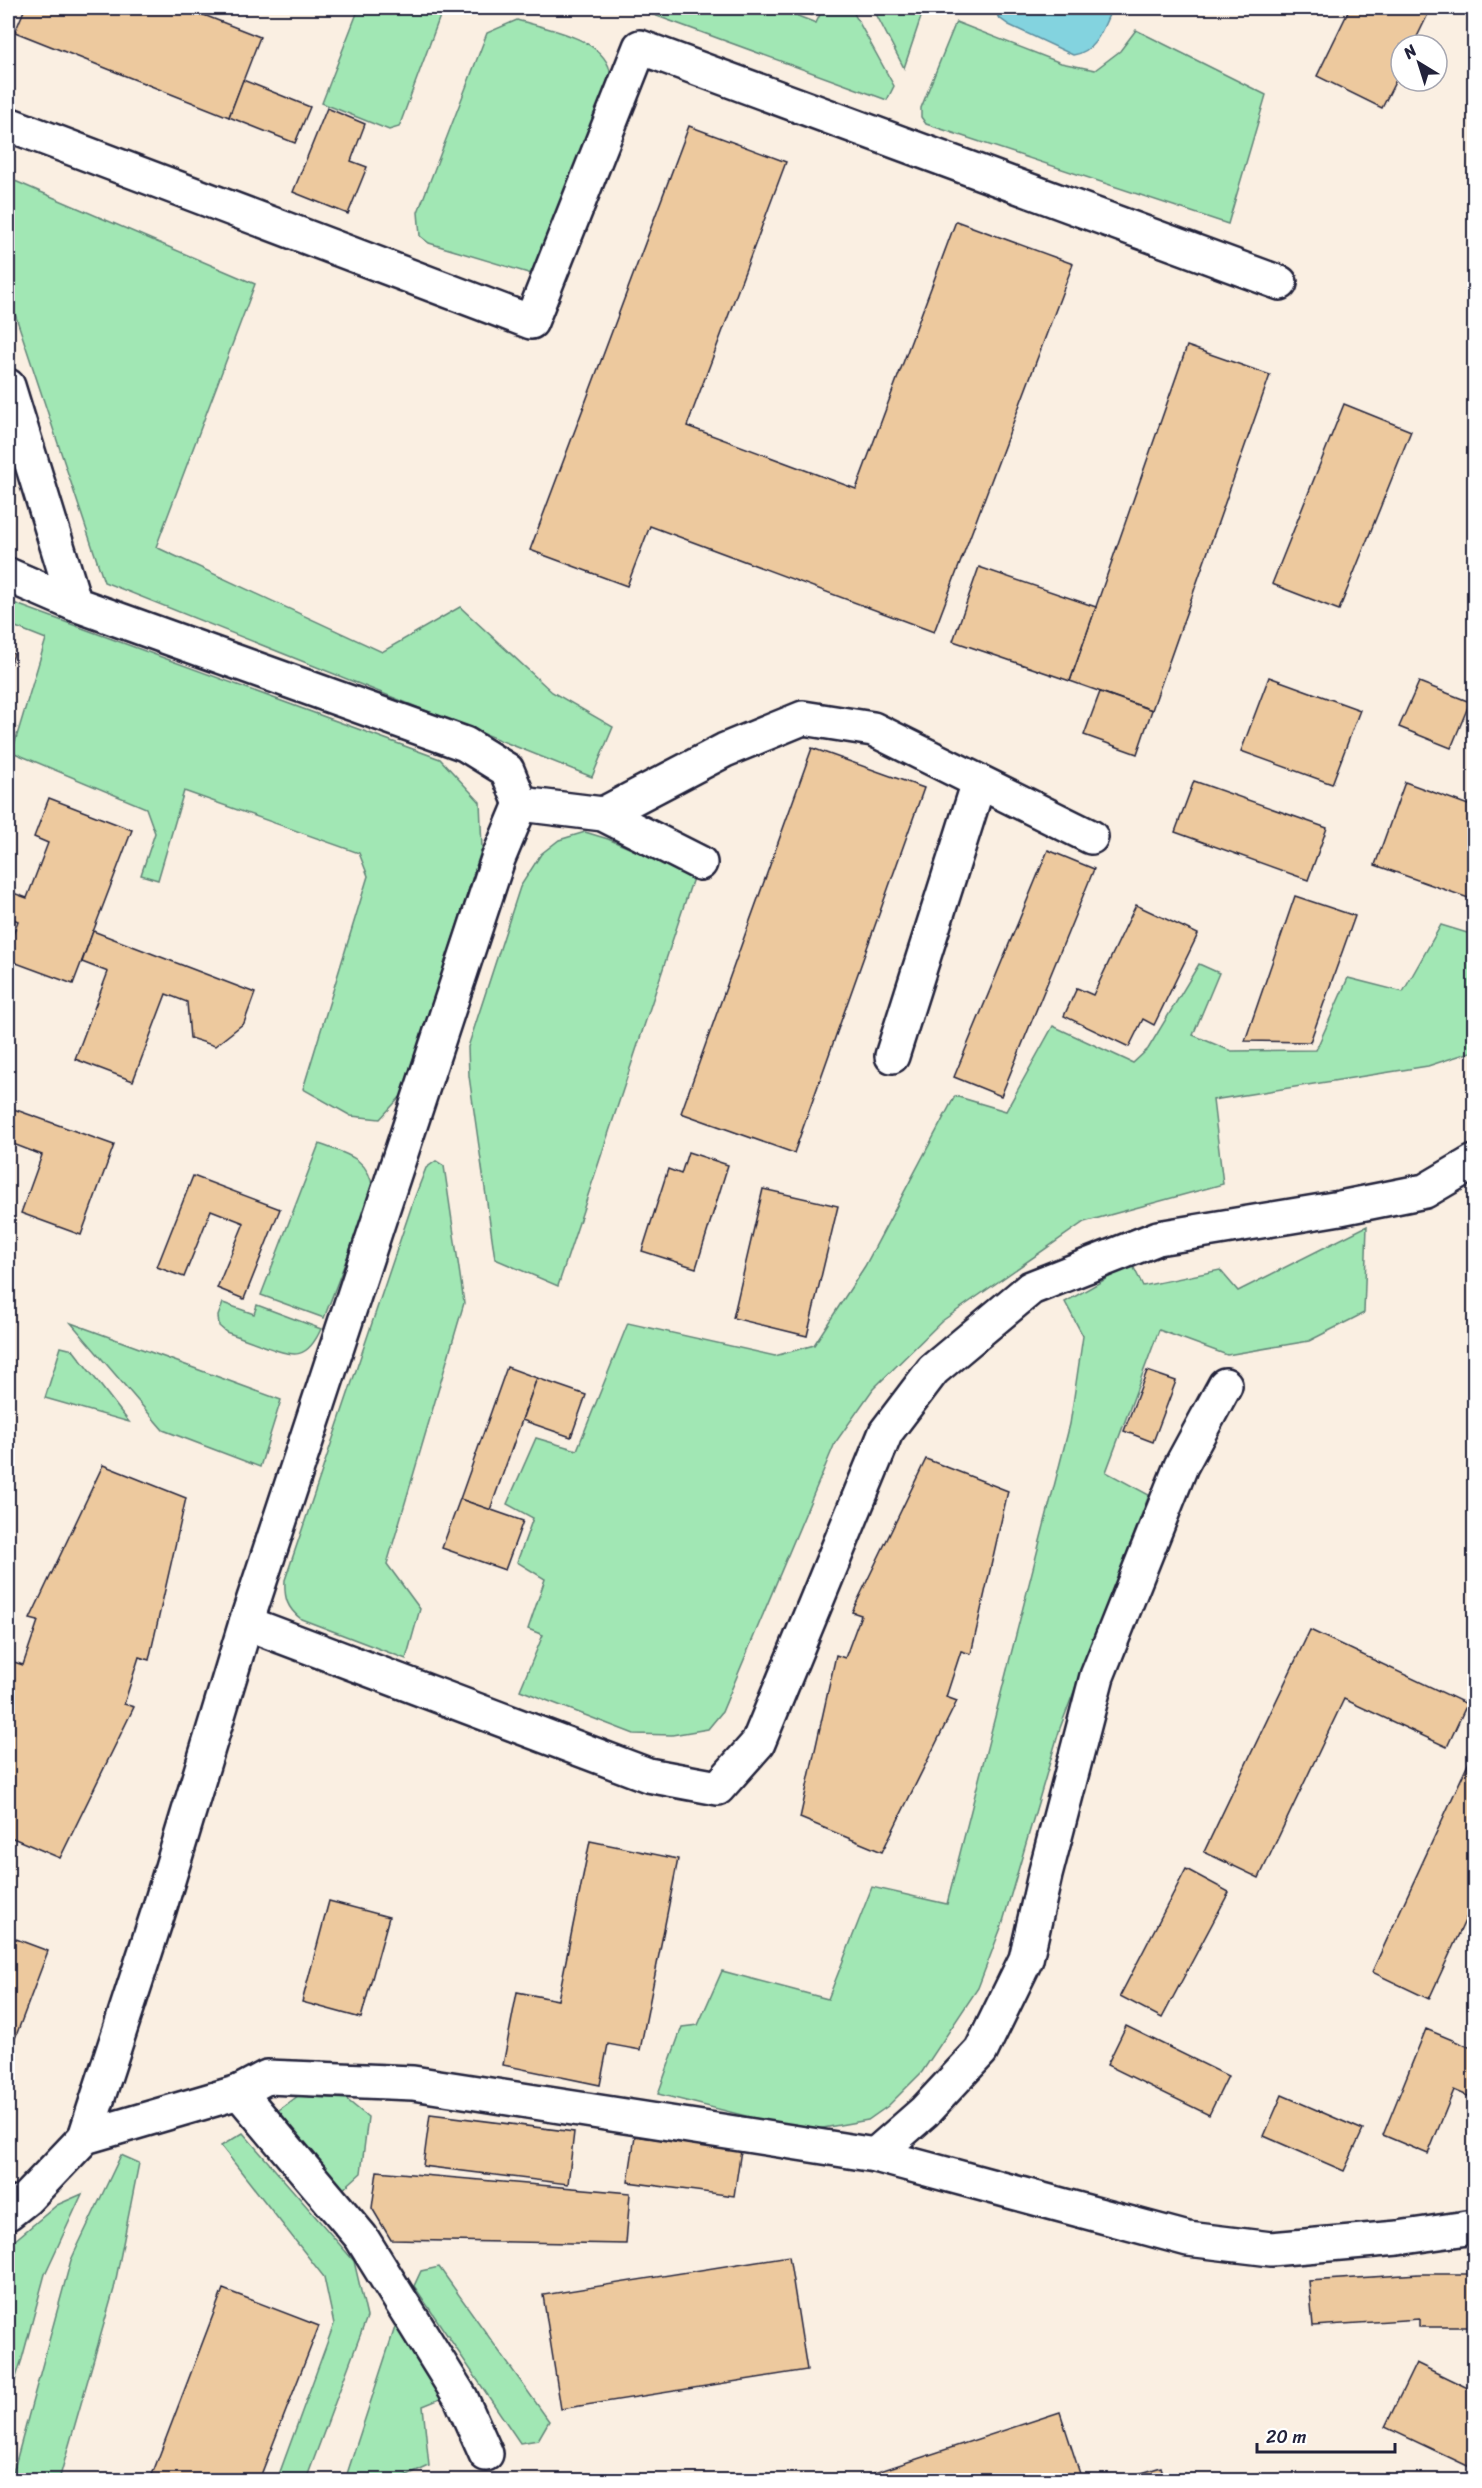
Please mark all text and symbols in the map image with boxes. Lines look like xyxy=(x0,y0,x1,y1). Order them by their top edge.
north arrow xyxy=(1389,33,1449,93)
text: N xyxy=(1396,36,1424,67)
scale bar xyxy=(1257,2416,1395,2454)
text: 20 m xyxy=(1266,2421,1306,2453)

